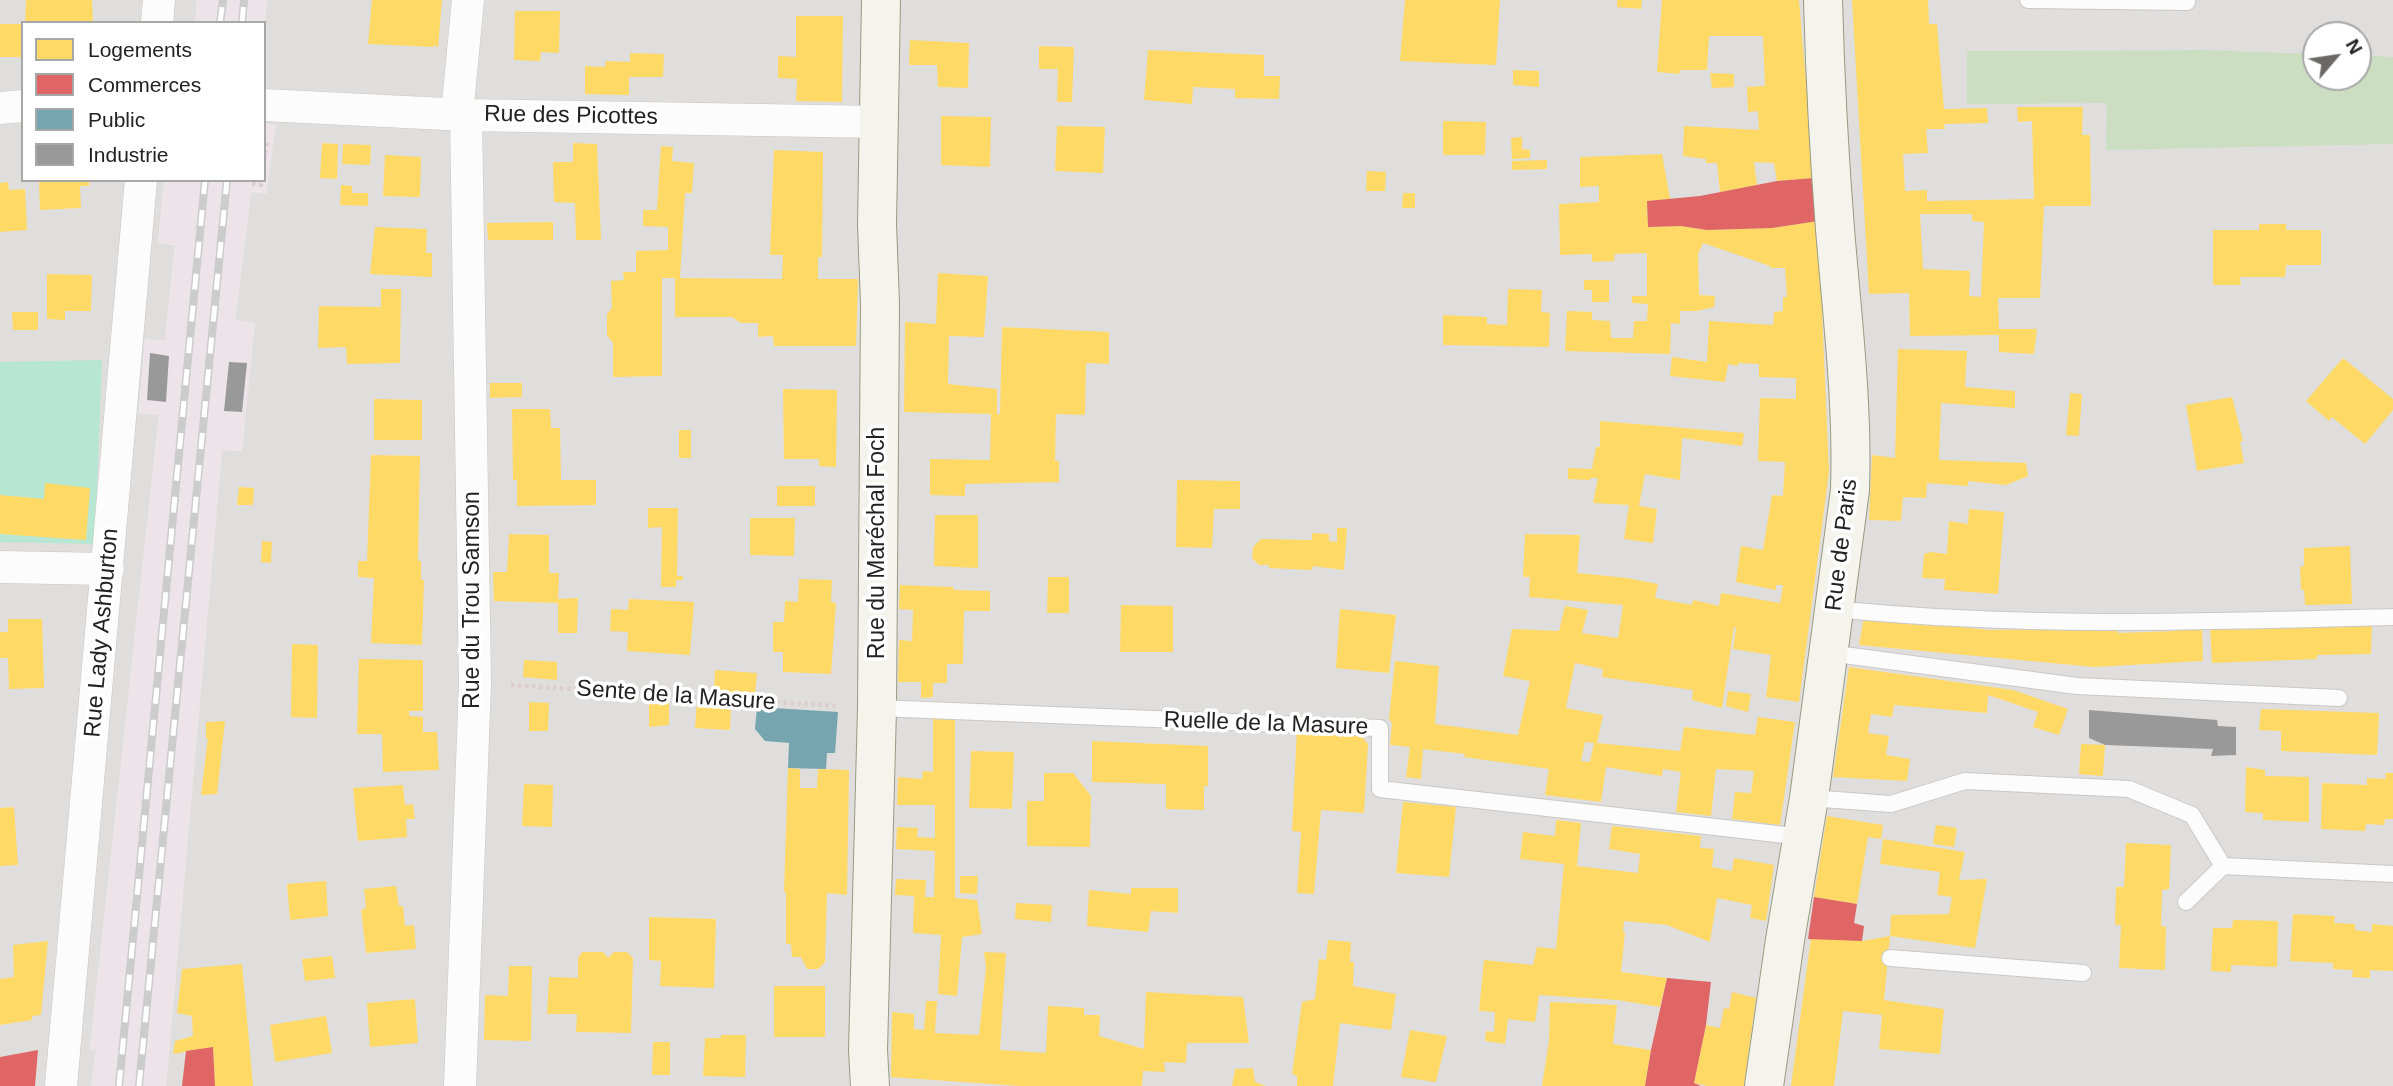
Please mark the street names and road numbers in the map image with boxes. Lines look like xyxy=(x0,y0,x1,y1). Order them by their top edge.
street label: Rue des Picottes xyxy=(484,101,658,131)
street label: Rue du Maréchal Foch xyxy=(864,427,892,659)
street label: Rue de Paris xyxy=(1820,477,1864,613)
street label: Rue du Trou Samson xyxy=(459,491,487,709)
street label: Rue Lady Ashburton xyxy=(79,527,125,739)
street label: Sente de la Masure xyxy=(576,675,776,717)
street label: Ruelle de la Masure xyxy=(1163,707,1369,741)

